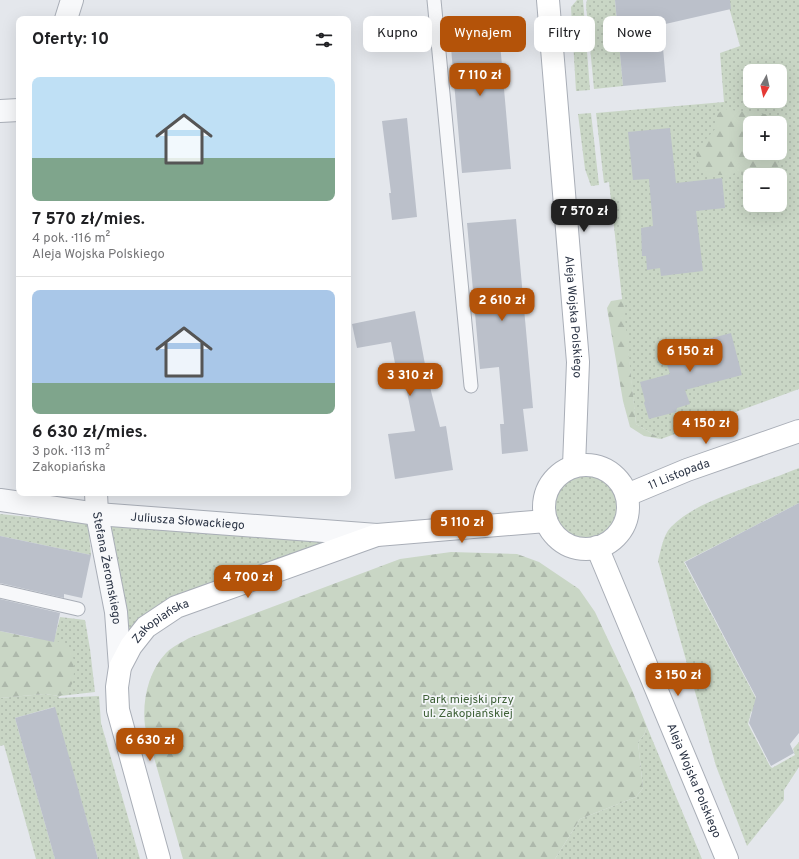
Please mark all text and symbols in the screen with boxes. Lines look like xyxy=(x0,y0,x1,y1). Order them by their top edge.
chip: Kupno xyxy=(363,16,432,52)
chip: Wynajem xyxy=(440,16,526,52)
chip: Filtry xyxy=(534,16,595,52)
chip: Nowe xyxy=(603,16,666,52)
text: Oferty: 10 xyxy=(32,29,109,51)
icon: filters xyxy=(313,29,335,51)
pin: 7 110 zł xyxy=(439,63,521,97)
north arrow xyxy=(743,64,787,108)
map controls xyxy=(743,64,787,212)
text: 7 110 zł xyxy=(458,68,502,84)
icon: home xyxy=(148,103,220,175)
button: + xyxy=(743,116,787,160)
button: − xyxy=(743,168,787,212)
pin: 7 570 zł xyxy=(543,199,625,233)
text: 7 570 zł xyxy=(560,204,608,220)
text: 7 570 zł/mies. xyxy=(32,209,145,231)
text: 4 pok. · 116 m² xyxy=(32,231,110,247)
text: Aleja Wojska Polskiego xyxy=(32,247,165,263)
street label: Aleja Wojska Polskiego xyxy=(560,255,585,379)
pin: 2 610 zł xyxy=(461,288,543,322)
text: 2 610 zł xyxy=(478,293,526,309)
icon: home xyxy=(148,316,220,388)
pin: 6 150 zł xyxy=(649,339,731,373)
text: 6 150 zł xyxy=(666,344,714,360)
pin: 3 310 zł xyxy=(369,363,451,397)
text: 3 310 zł xyxy=(387,368,433,384)
pin: 4 150 zł xyxy=(665,411,747,445)
text: 4 150 zł xyxy=(682,416,730,432)
text: 6 630 zł/mies. xyxy=(32,422,147,444)
text: 3 pok. · 113 m² xyxy=(32,444,110,460)
street label: 11 Listopada xyxy=(646,456,712,494)
text: Zakopiańska xyxy=(32,460,105,476)
street label: Stefana Żeromskiego xyxy=(88,510,124,625)
street label: Juliusza Słowackiego xyxy=(130,510,246,534)
pin: 5 110 zł xyxy=(421,510,503,544)
text: 5 110 zł xyxy=(440,515,484,531)
pin: 4 700 zł xyxy=(207,565,289,599)
text: 4 700 zł xyxy=(223,570,273,586)
street label: Zakopiańska xyxy=(129,596,191,647)
pin: 3 150 zł xyxy=(637,663,719,697)
text: 3 150 zł xyxy=(655,668,701,684)
park label: Park miejski przy ul. Zakopiańskiej xyxy=(422,692,514,722)
street label: Aleja Wojska Polskiego xyxy=(662,721,725,841)
pin: 6 630 zł xyxy=(109,728,191,762)
text: 6 630 zł xyxy=(125,733,175,749)

